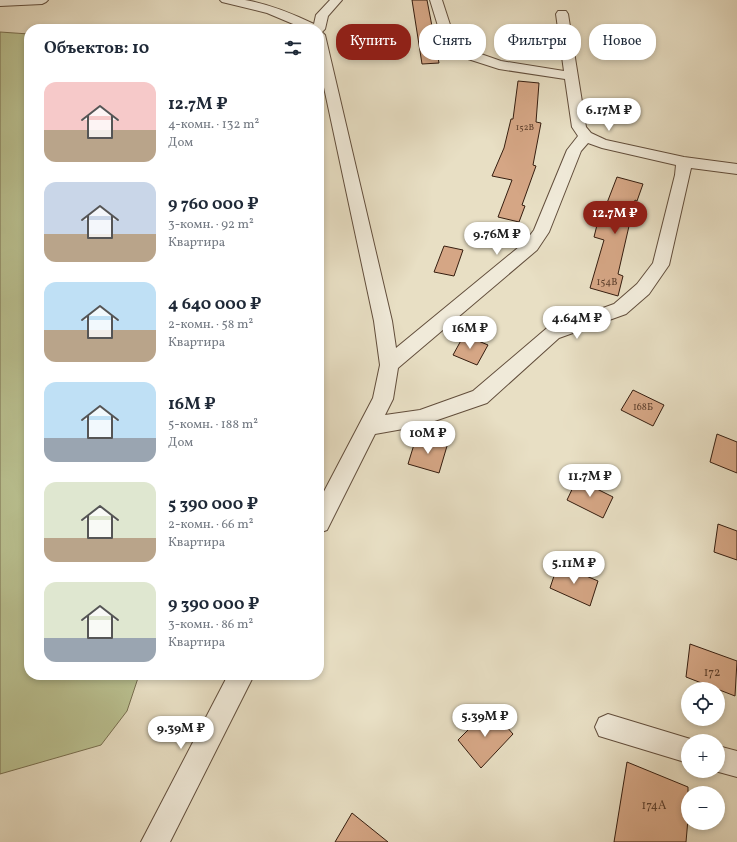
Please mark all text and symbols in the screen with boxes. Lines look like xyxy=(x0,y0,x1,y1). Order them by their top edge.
chip: Купить xyxy=(336,24,411,60)
chip: Снять xyxy=(419,24,486,60)
chip: Фильтры xyxy=(494,24,581,60)
chip: Новое xyxy=(589,24,656,60)
text: Объектов: 10 xyxy=(44,37,149,60)
icon: filters xyxy=(282,37,304,59)
text: 12.7M ₽ xyxy=(168,93,228,116)
icon: home xyxy=(76,98,124,146)
pin: 6.17M ₽ xyxy=(572,98,646,132)
text: 6.17M ₽ xyxy=(586,102,632,120)
text: 4-комн. · 132 m² xyxy=(168,116,259,134)
house number: 152В xyxy=(516,121,535,134)
text: Дом xyxy=(168,134,193,152)
text: 9 760 000 ₽ xyxy=(168,193,259,216)
icon: home xyxy=(76,198,124,246)
pin: 12.7M ₽ xyxy=(578,201,652,235)
text: 12.7M ₽ xyxy=(592,205,638,223)
text: 3-комн. · 92 m² xyxy=(168,216,254,234)
pin: 9.76M ₽ xyxy=(460,222,534,256)
text: 9.76M ₽ xyxy=(473,226,521,244)
text: Квартира xyxy=(168,234,225,252)
house number: 154В xyxy=(597,275,617,289)
text: 4 640 000 ₽ xyxy=(168,293,261,316)
icon: home xyxy=(76,298,124,346)
pin: 4.64M ₽ xyxy=(540,306,614,340)
text: 4.64M ₽ xyxy=(552,310,602,328)
text: 2-комн. · 58 m² xyxy=(168,316,253,334)
pin: 16M ₽ xyxy=(442,316,498,350)
text: 16M ₽ xyxy=(452,320,488,338)
text: Квартира xyxy=(168,334,225,352)
text: 16M ₽ xyxy=(168,393,216,416)
icon: home xyxy=(76,398,124,446)
house number: 168Б xyxy=(633,400,653,414)
text: 5-комн. · 188 m² xyxy=(168,416,258,434)
pin: 10M ₽ xyxy=(400,421,456,455)
text: 10M ₽ xyxy=(409,425,447,443)
text: Дом xyxy=(168,434,193,452)
pin: 11.7M ₽ xyxy=(553,464,627,498)
text: 11.7M ₽ xyxy=(568,468,612,486)
text: 5 390 000 ₽ xyxy=(168,493,258,516)
icon: home xyxy=(76,498,124,546)
text: 2-комн. · 66 m² xyxy=(168,516,254,534)
text: Квартира xyxy=(168,534,225,552)
pin: 5.11M ₽ xyxy=(537,551,611,585)
text: 5.11M ₽ xyxy=(552,555,596,573)
text: 9 390 000 ₽ xyxy=(168,593,259,616)
icon: home xyxy=(76,598,124,646)
text: 3-комн. · 86 m² xyxy=(168,616,253,634)
text: Квартира xyxy=(168,634,225,652)
house number: 172 xyxy=(704,665,720,681)
map controls xyxy=(681,682,725,830)
button: locate xyxy=(681,682,725,726)
pin: 5.39M ₽ xyxy=(448,704,522,738)
text: 5.39M ₽ xyxy=(461,708,509,726)
pin: 9.39M ₽ xyxy=(144,716,218,750)
text: 9.39M ₽ xyxy=(157,720,205,738)
button: + xyxy=(681,734,725,778)
button: − xyxy=(681,786,725,830)
house number: 174А xyxy=(642,798,667,814)

